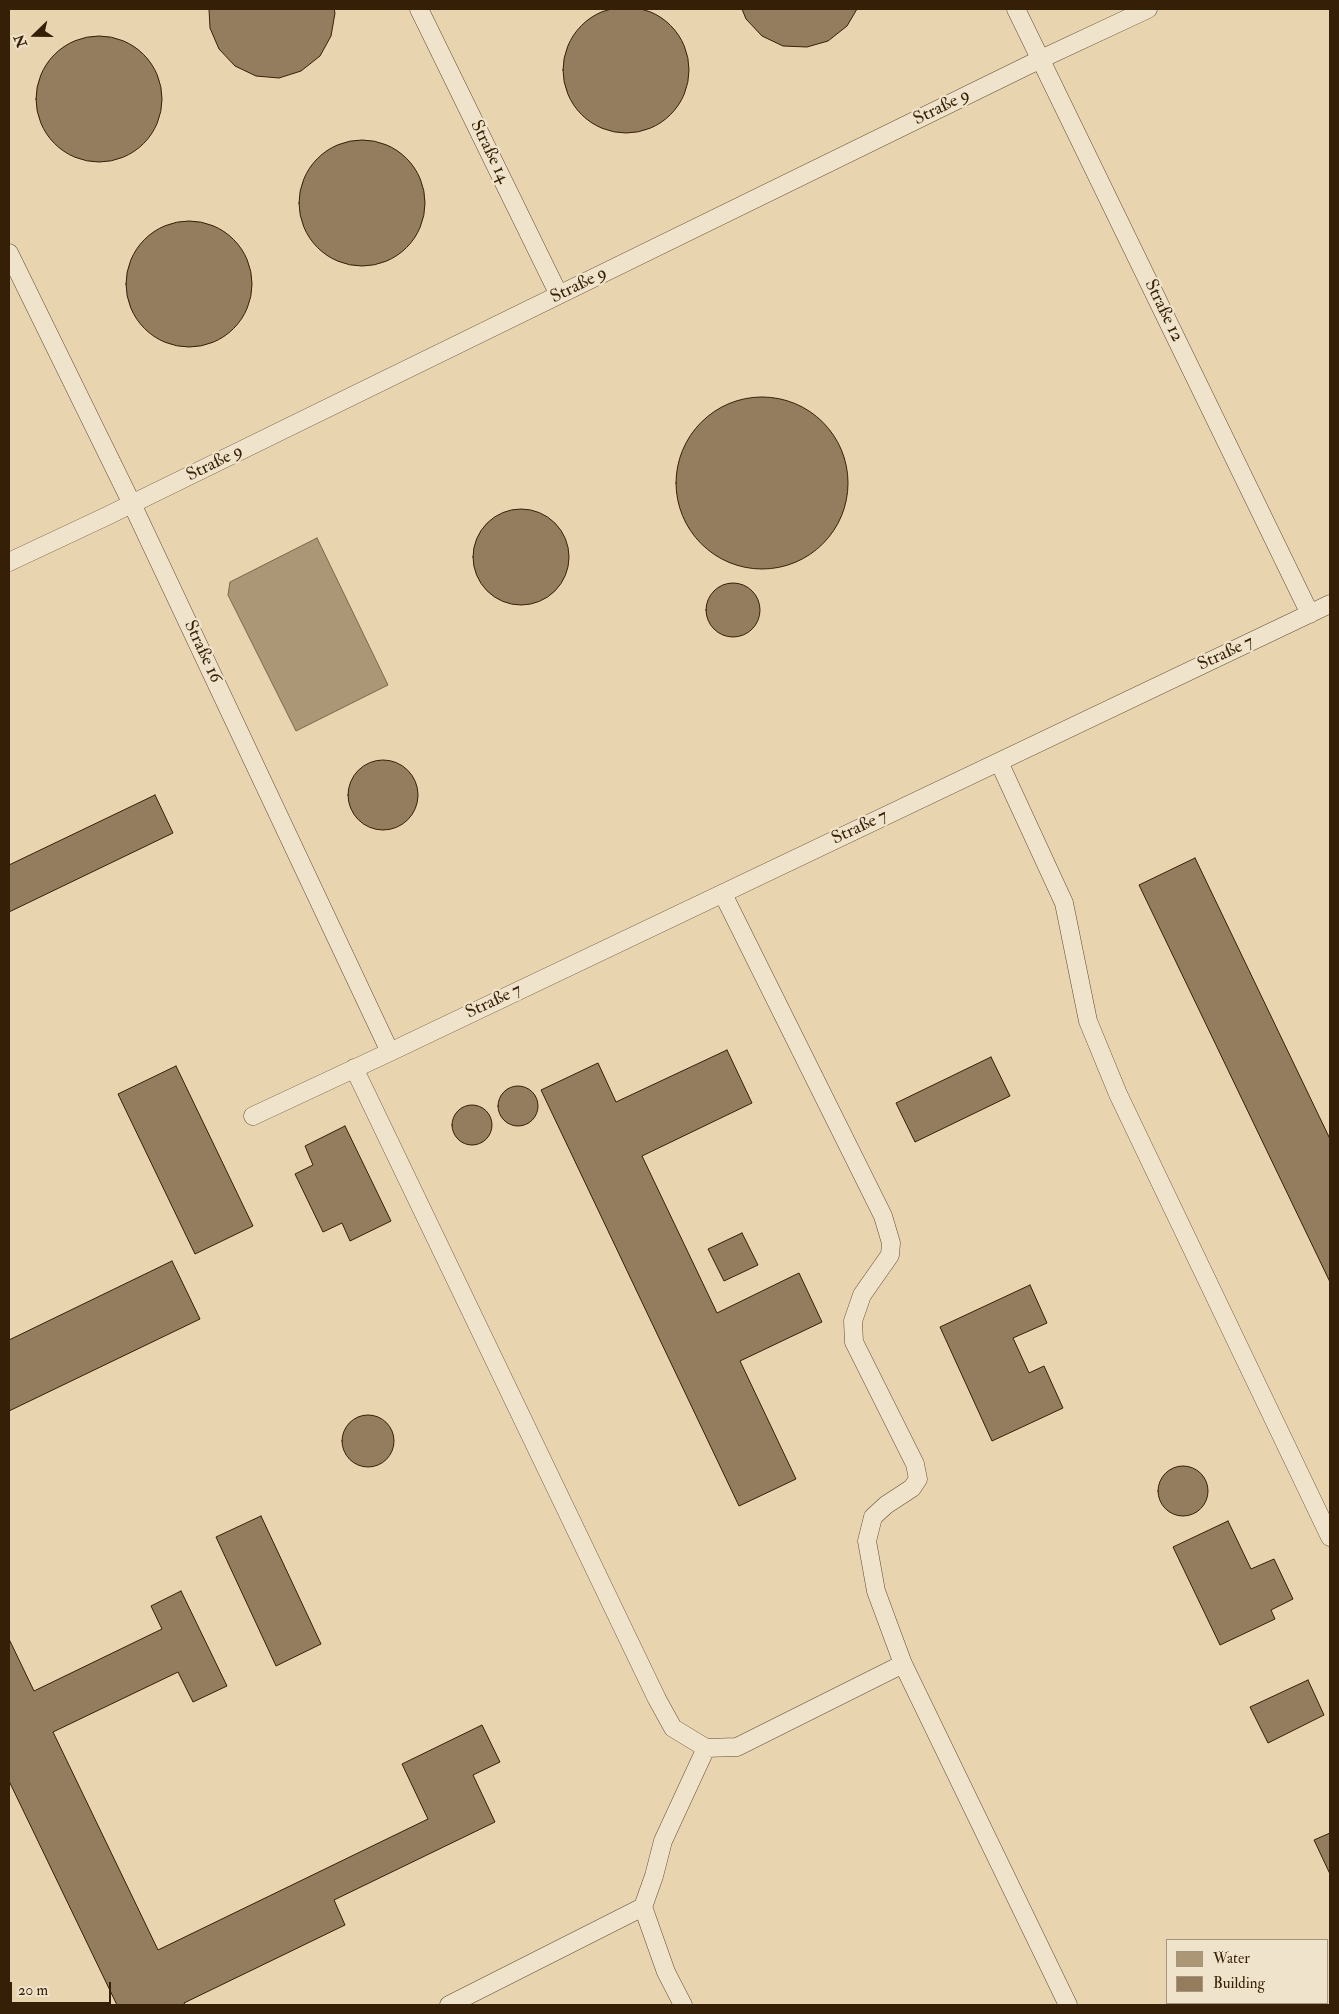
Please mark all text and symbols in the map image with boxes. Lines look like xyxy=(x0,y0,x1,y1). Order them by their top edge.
north arrow xyxy=(10,10,60,60)
text: N xyxy=(10,32,31,50)
street label: Straße 9 xyxy=(910,85,974,131)
street label: Straße 14 xyxy=(465,117,513,187)
street label: Straße 9 xyxy=(547,263,611,309)
street label: Straße 12 xyxy=(1139,276,1187,346)
street label: Straße 9 xyxy=(183,441,247,487)
street label: Straße 16 xyxy=(178,617,226,687)
street label: Straße 7 xyxy=(1195,632,1257,676)
street label: Straße 7 xyxy=(829,806,891,850)
street label: Straße 7 xyxy=(463,980,525,1024)
legend xyxy=(1166,1939,1329,2004)
text: Water xyxy=(1213,1949,1250,1968)
scale bar xyxy=(12,1972,114,2004)
text: Building xyxy=(1213,1974,1265,1993)
text: 20 m xyxy=(18,1981,48,2000)

